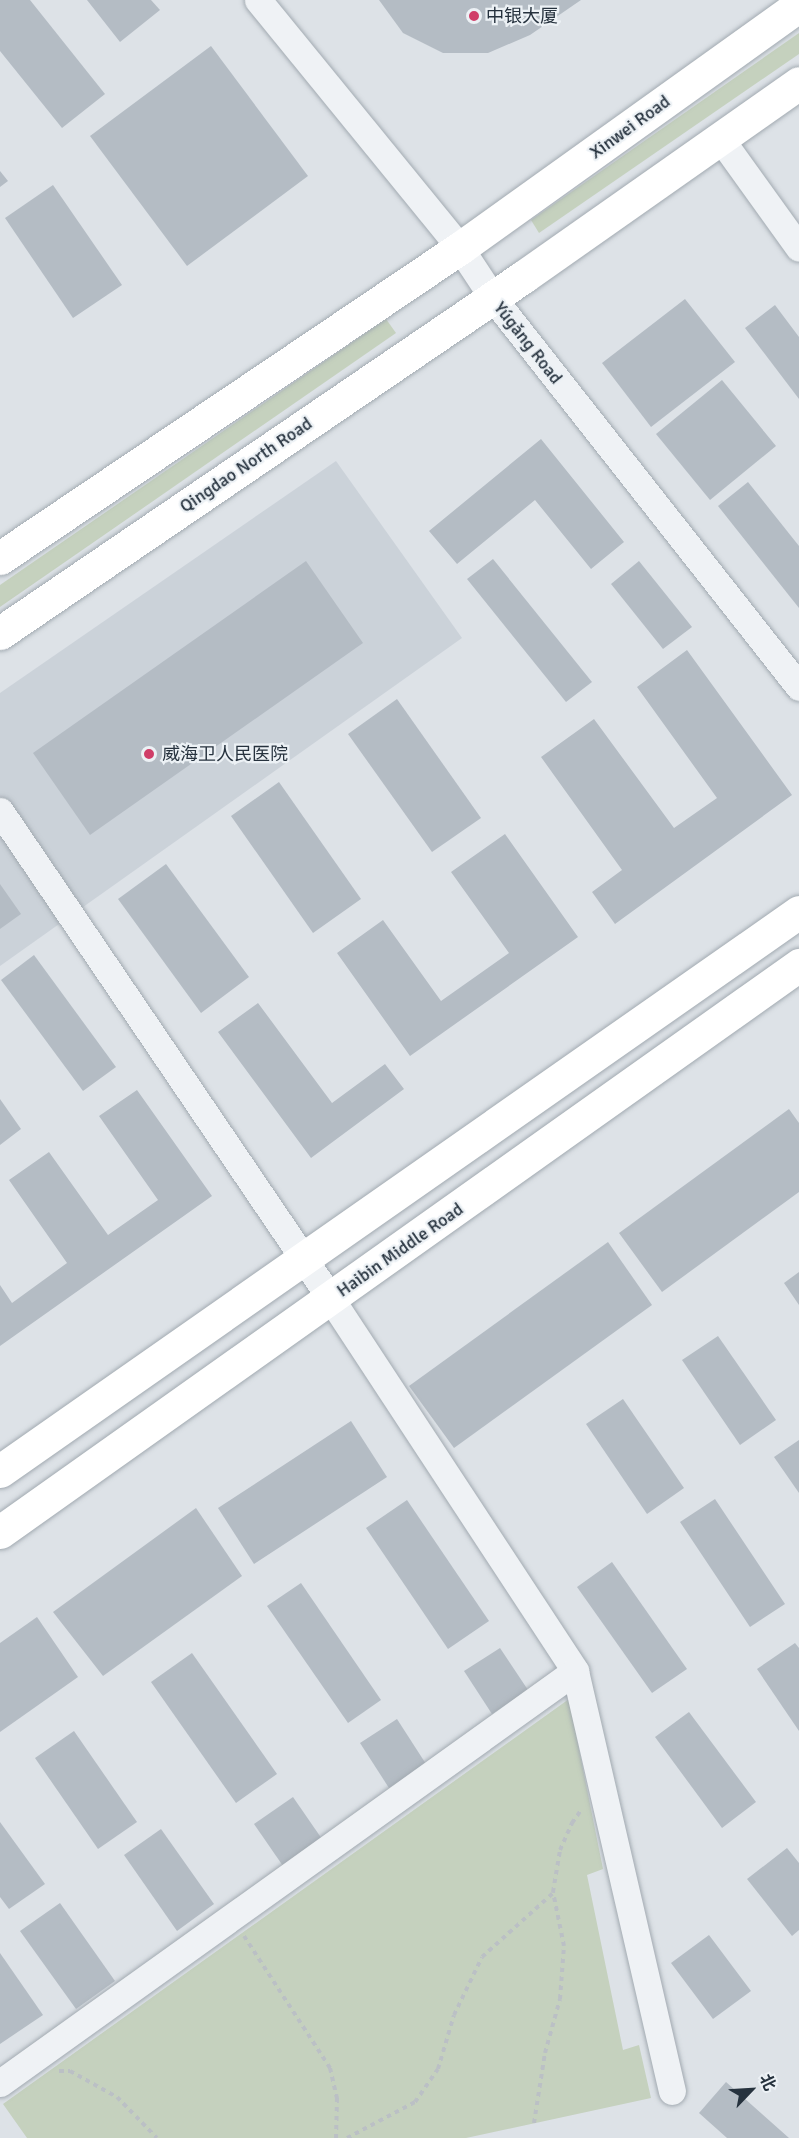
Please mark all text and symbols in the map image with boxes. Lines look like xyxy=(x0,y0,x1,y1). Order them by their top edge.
place label: 中银大厦 xyxy=(486,5,558,27)
marker: 中银大厦 xyxy=(467,9,481,23)
street label: Xinwei Road xyxy=(586,91,674,163)
street label: Yúgǎng Road xyxy=(489,298,567,388)
street label: Qingdao North Road xyxy=(176,413,316,517)
place label: 威海卫人民医院 xyxy=(162,743,288,765)
marker: 威海卫人民医院 xyxy=(140,745,158,763)
street label: Haibin Middle Road xyxy=(333,1198,467,1302)
north arrow xyxy=(721,2060,781,2120)
text: 北 xyxy=(755,2071,780,2094)

